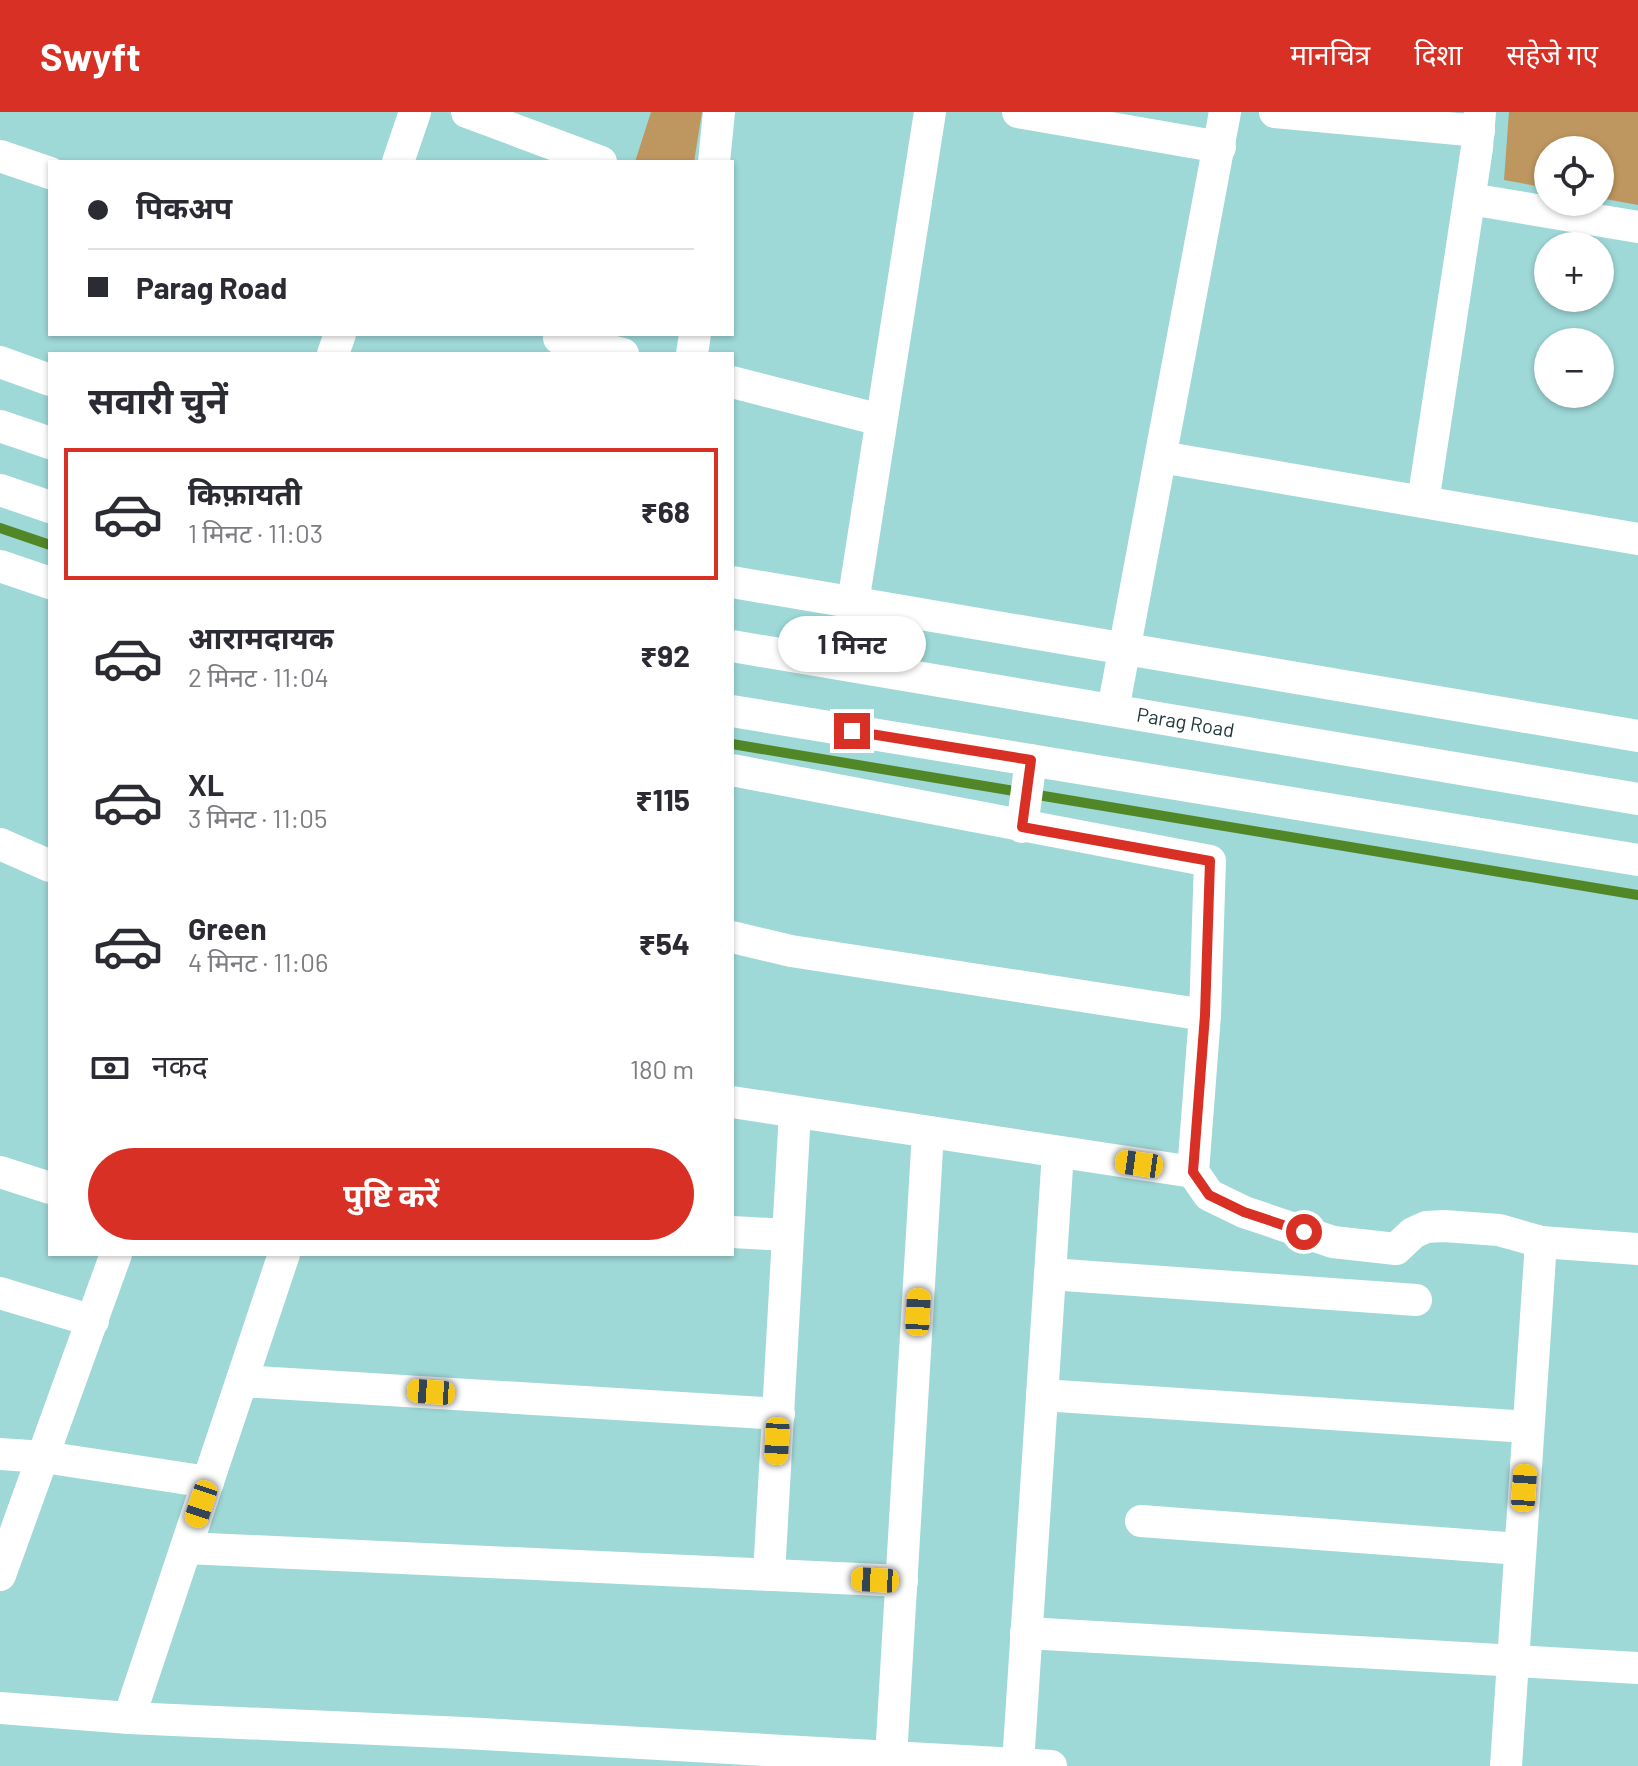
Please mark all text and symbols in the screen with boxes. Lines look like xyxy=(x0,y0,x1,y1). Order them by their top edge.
text: Swyft xyxy=(40,33,141,79)
text: मानचित्र xyxy=(1290,37,1370,71)
text: दिशा xyxy=(1414,37,1463,71)
text: सहेजे गए xyxy=(1507,37,1598,71)
map controls xyxy=(1534,136,1614,408)
button: locate xyxy=(1534,136,1614,216)
text: पिकअप xyxy=(136,189,232,225)
button: + xyxy=(1534,232,1614,312)
text: Parag Road xyxy=(136,269,287,305)
button: − xyxy=(1534,328,1614,408)
text: सवारी चुनें xyxy=(88,378,228,421)
text: किफ़ायती xyxy=(188,475,302,511)
icon: car xyxy=(92,478,164,550)
text: ₹68 xyxy=(641,493,690,529)
text: 1 मिनट · 11:03 xyxy=(188,517,323,548)
callout: 1 मिनट xyxy=(778,615,926,671)
text: आरामदायक xyxy=(188,619,334,655)
icon: car xyxy=(92,622,164,694)
text: 1 मिनट xyxy=(818,628,886,659)
text: ₹92 xyxy=(640,637,690,673)
text: 2 मिनट · 11:04 xyxy=(188,661,329,692)
street label: Parag Road xyxy=(1135,702,1236,742)
route end xyxy=(834,713,870,749)
icon: car xyxy=(92,766,164,838)
text: XL xyxy=(188,766,224,802)
text: ₹115 xyxy=(635,781,690,817)
text: 3 मिनट · 11:05 xyxy=(188,802,327,833)
icon: car xyxy=(92,910,164,982)
text: Green xyxy=(188,910,267,946)
text: ₹54 xyxy=(639,925,690,961)
text: 4 मिनट · 11:06 xyxy=(188,946,328,977)
icon: cash xyxy=(88,1046,132,1090)
text: नकद xyxy=(152,1047,208,1083)
text: 180 m xyxy=(630,1053,694,1084)
button: पुष्टि करें xyxy=(88,1148,694,1240)
car xyxy=(1114,1149,1164,1179)
route start xyxy=(1286,1214,1322,1250)
car xyxy=(905,1287,931,1337)
car xyxy=(406,1378,456,1406)
car xyxy=(764,1416,790,1466)
car xyxy=(1510,1463,1538,1513)
car xyxy=(182,1477,220,1531)
car xyxy=(850,1567,900,1593)

